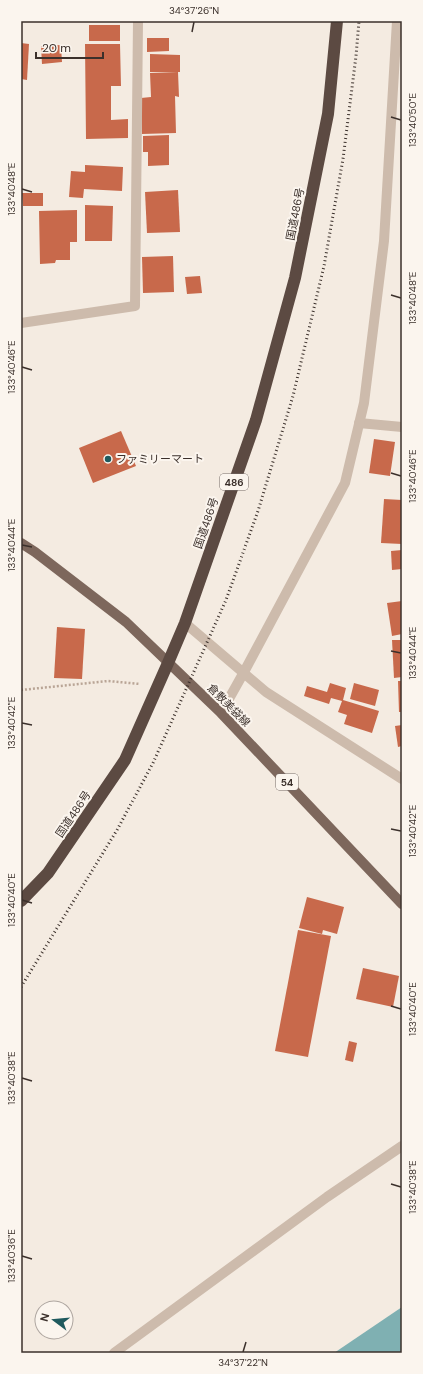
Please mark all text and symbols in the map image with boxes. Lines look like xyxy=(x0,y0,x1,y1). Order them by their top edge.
text: 34°37'26"N xyxy=(169,4,219,17)
scale bar xyxy=(36,34,103,60)
text: 20 m xyxy=(42,40,71,56)
text: 133°40'50"E xyxy=(406,93,419,147)
text: 133°40'48"E xyxy=(5,162,18,216)
street label: 国道486号 xyxy=(283,187,307,241)
text: 133°40'48"E xyxy=(406,271,419,325)
text: 133°40'46"E xyxy=(5,340,18,394)
text: 133°40'46"E xyxy=(406,449,419,503)
place label: ファミリーマート xyxy=(116,452,204,466)
marker: ファミリーマート xyxy=(103,454,113,464)
road number: 486 xyxy=(220,474,248,490)
street label: 国道486号 xyxy=(191,496,221,550)
text: 133°40'44"E xyxy=(5,518,18,572)
text: 133°40'44"E xyxy=(406,626,419,680)
street label: 倉敷美袋線 xyxy=(205,681,253,729)
text: 133°40'42"E xyxy=(5,696,18,749)
road number: 54 xyxy=(276,774,298,790)
street label: 国道486号 xyxy=(52,788,94,840)
text: 133°40'42"E xyxy=(406,804,419,857)
text: 133°40'40"E xyxy=(5,873,18,927)
text: 133°40'40"E xyxy=(406,982,419,1036)
text: 133°40'38"E xyxy=(5,1051,18,1105)
text: 133°40'38"E xyxy=(406,1160,419,1214)
text: 133°40'36"E xyxy=(5,1229,18,1283)
north arrow xyxy=(34,1300,74,1340)
text: N xyxy=(37,1311,52,1323)
text: 34°37'22"N xyxy=(218,1356,268,1369)

